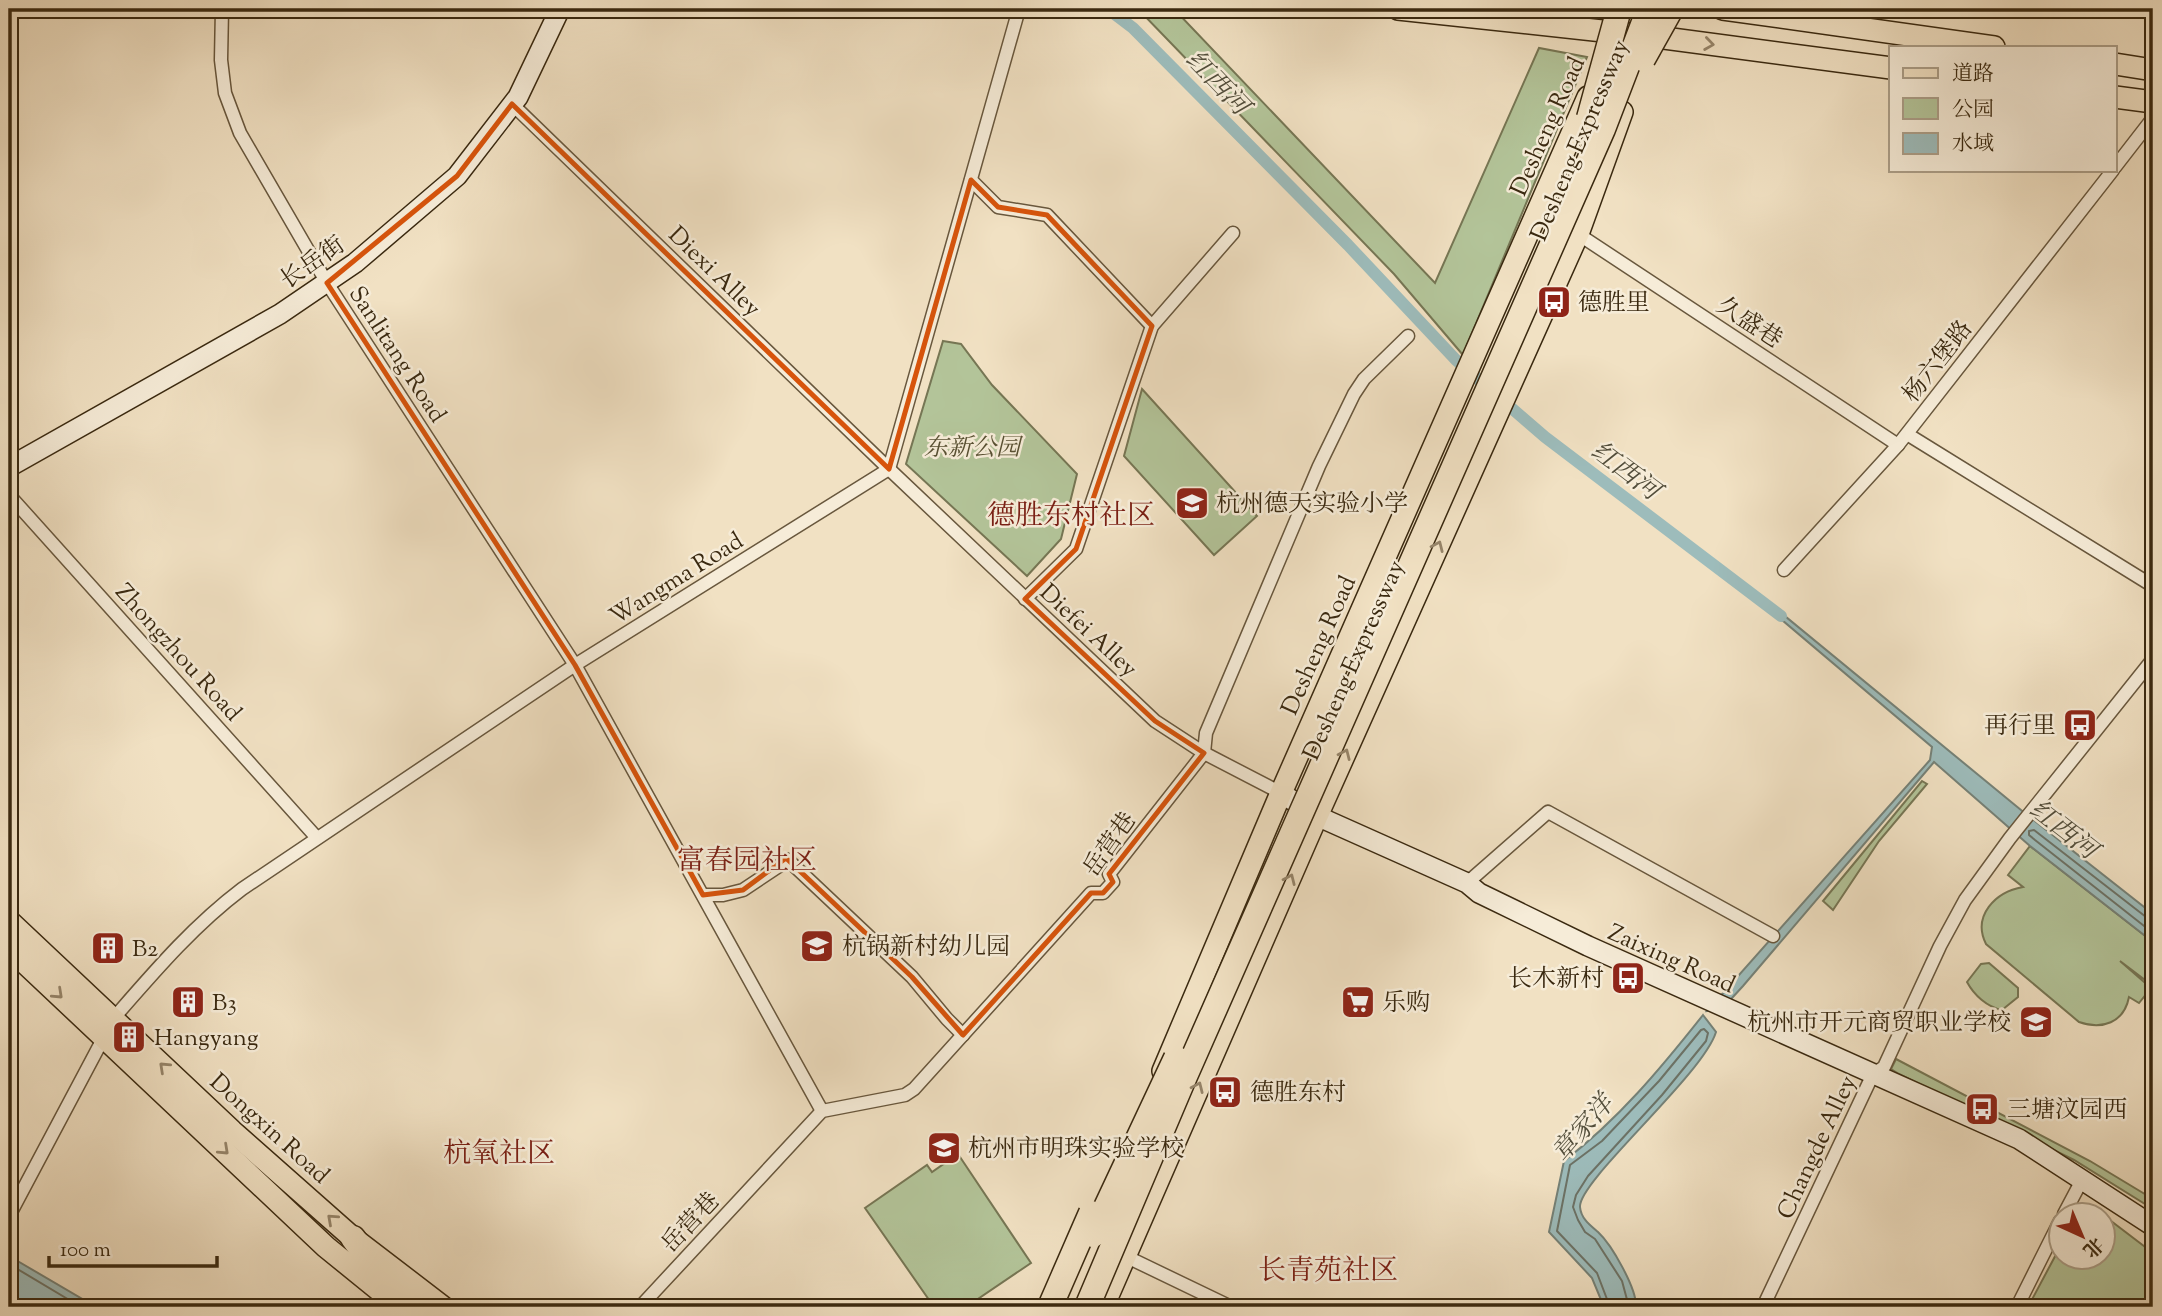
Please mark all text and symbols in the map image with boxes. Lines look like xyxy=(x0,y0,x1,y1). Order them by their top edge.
street label: Desheng Expressway xyxy=(1523,35,1639,247)
one-way arrow xyxy=(1703,36,1714,51)
water label: 红西河 xyxy=(1176,43,1259,128)
legend xyxy=(1889,46,2116,172)
street label: Desheng Road xyxy=(1503,51,1595,202)
text: 道路 xyxy=(1952,60,1994,90)
text: 公园 xyxy=(1952,96,1994,126)
text: 水域 xyxy=(1952,130,1994,160)
street label: Diexi Alley xyxy=(660,220,768,325)
street label: 长岳街 xyxy=(274,229,352,298)
street label: Sanlitang Road xyxy=(339,280,454,431)
bus stop icon: 德胜里 xyxy=(1535,283,1573,321)
place label: 德胜里 xyxy=(1578,287,1650,321)
street label: 久盛巷 xyxy=(1709,290,1788,358)
street label: 杨六堡路 xyxy=(1896,314,1982,411)
park label: 东新公园 xyxy=(924,432,1024,466)
water label: 红西河 xyxy=(1582,434,1670,513)
school or university icon: 杭州德天实验小学 xyxy=(1173,484,1211,522)
place label: 杭州德天实验小学 xyxy=(1216,488,1408,522)
district label: 德胜东村社区 xyxy=(987,497,1155,537)
street label: Wangma Road xyxy=(604,525,751,634)
one-way arrow xyxy=(1430,541,1444,553)
street label: Desheng Expressway xyxy=(1295,555,1414,766)
street label: Desheng Road xyxy=(1274,570,1366,721)
street label: Zhongzhou Road xyxy=(106,577,249,730)
street label: Diefei Alley xyxy=(1031,577,1144,686)
bus stop icon: 再行里 xyxy=(2061,706,2099,744)
place label: 再行里 xyxy=(1984,710,2056,744)
one-way arrow xyxy=(1337,749,1351,761)
water label: 红西河 xyxy=(2020,792,2108,872)
street label: 岳营巷 xyxy=(1076,806,1145,884)
district label: 富春园社区 xyxy=(677,842,817,882)
one-way arrow xyxy=(1282,874,1296,886)
street label: Zaixing Road xyxy=(1602,917,1741,1003)
school or university icon: 杭锅新村幼儿园 xyxy=(798,927,836,965)
building icon: B2 xyxy=(89,929,127,967)
place label: 杭锅新村幼儿园 xyxy=(842,931,1010,965)
place label: B2 xyxy=(132,933,158,967)
bus stop icon: 长木新村 xyxy=(1609,959,1647,997)
place label: 长木新村 xyxy=(1508,963,1604,997)
building icon: B3 xyxy=(169,983,207,1021)
supermarket icon: 乐购 xyxy=(1339,983,1377,1021)
one-way arrow xyxy=(50,986,63,999)
place label: B3 xyxy=(212,987,237,1021)
place label: 乐购 xyxy=(1382,987,1430,1021)
school or university icon: 杭州市开元商贸职业学校 xyxy=(2017,1003,2055,1041)
place label: 杭州市开元商贸职业学校 xyxy=(1747,1007,2011,1041)
building icon: Hangyang xyxy=(110,1018,148,1056)
place label: Hangyang xyxy=(154,1022,259,1056)
one-way arrow xyxy=(159,1062,172,1075)
street label: Dongxin Road xyxy=(201,1066,336,1193)
street label: Changde Alley xyxy=(1770,1070,1866,1225)
bus stop icon: 德胜东村 xyxy=(1206,1073,1244,1111)
place label: 德胜东村 xyxy=(1250,1077,1346,1111)
one-way arrow xyxy=(1190,1082,1204,1094)
water label: 章家洋 xyxy=(1544,1086,1625,1171)
bus stop icon: 三塘汶园西 xyxy=(1963,1090,2001,1128)
place label: 三塘汶园西 xyxy=(2007,1094,2127,1128)
school or university icon: 杭州市明珠实验学校 xyxy=(925,1129,963,1167)
place label: 杭州市明珠实验学校 xyxy=(968,1133,1184,1167)
district label: 杭氧社区 xyxy=(443,1135,555,1175)
one-way arrow xyxy=(216,1142,229,1155)
street label: 岳营巷 xyxy=(654,1185,728,1261)
north arrow xyxy=(2046,1200,2116,1270)
one-way arrow xyxy=(327,1215,340,1228)
scale bar xyxy=(49,1225,217,1269)
text: 北 xyxy=(2076,1230,2108,1263)
text: 100 m xyxy=(60,1236,111,1266)
district label: 长青苑社区 xyxy=(1258,1252,1398,1292)

